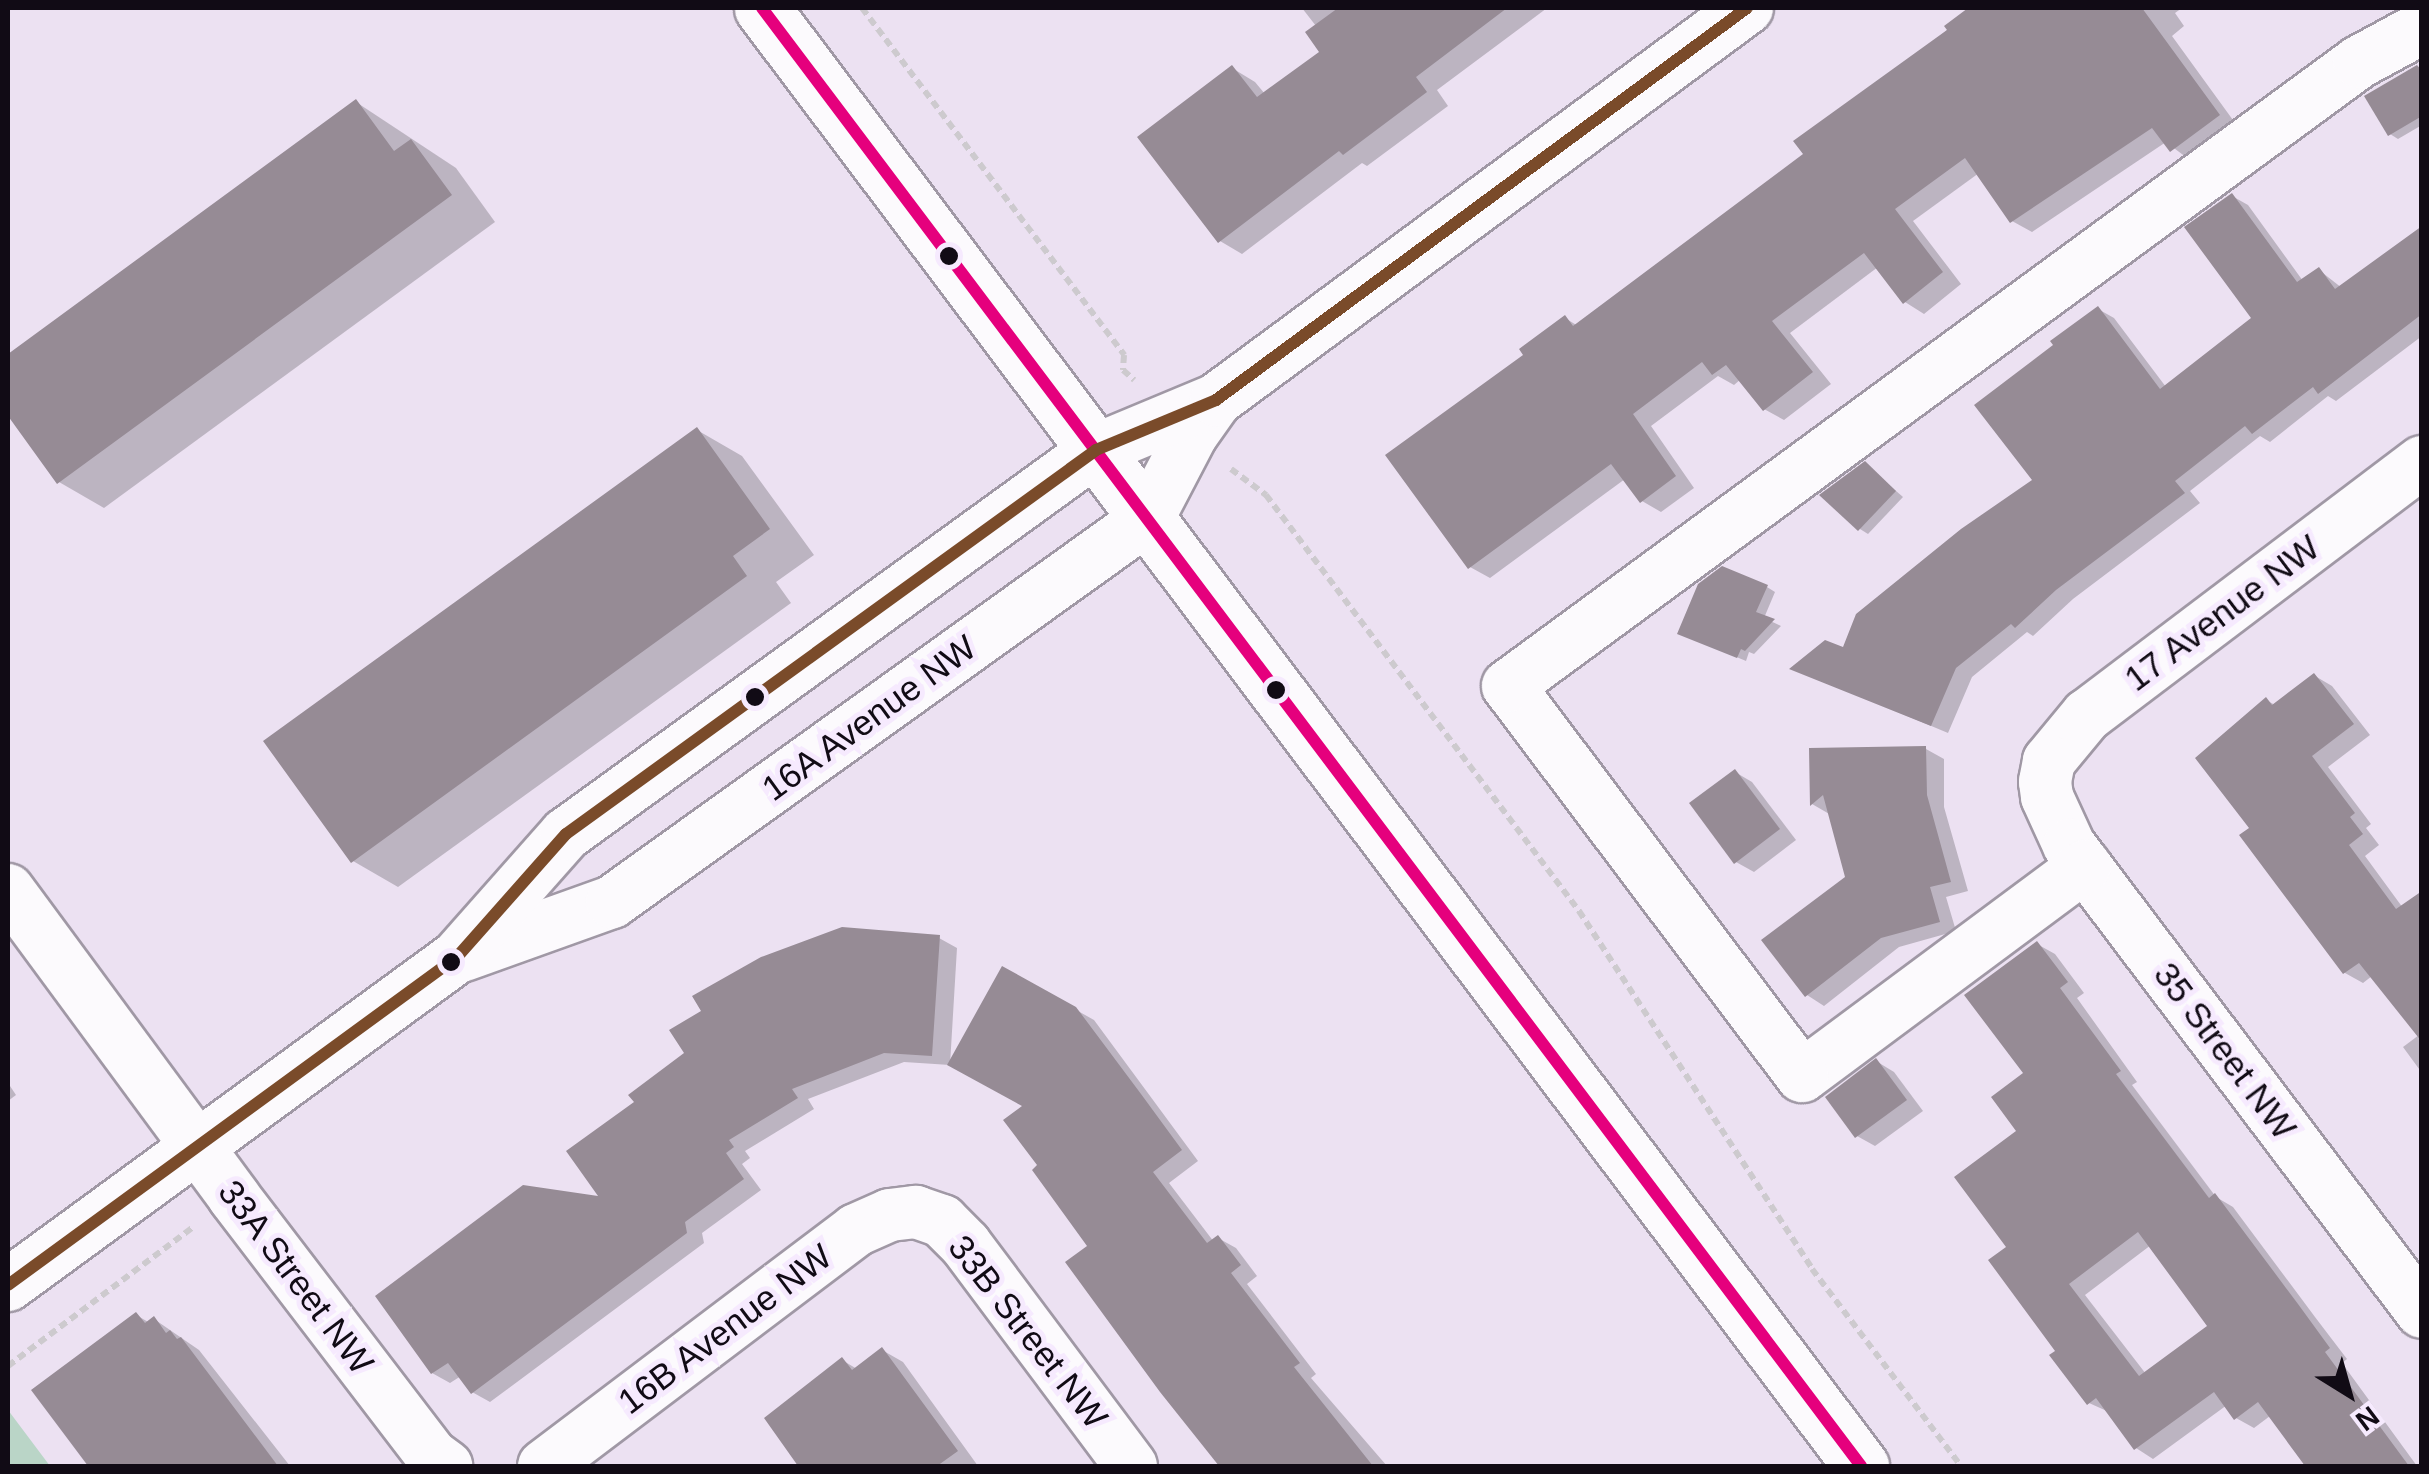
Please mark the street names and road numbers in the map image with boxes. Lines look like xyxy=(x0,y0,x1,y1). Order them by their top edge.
street label: 17 Avenue NW xyxy=(2116,526,2328,700)
street label: 16A Avenue NW xyxy=(752,625,986,811)
street label: 35 Street NW xyxy=(2145,954,2305,1148)
street label: 33A Street NW xyxy=(209,1171,383,1383)
street label: 33B Street NW xyxy=(940,1227,1116,1437)
street label: 16B Avenue NW xyxy=(609,1235,841,1423)

